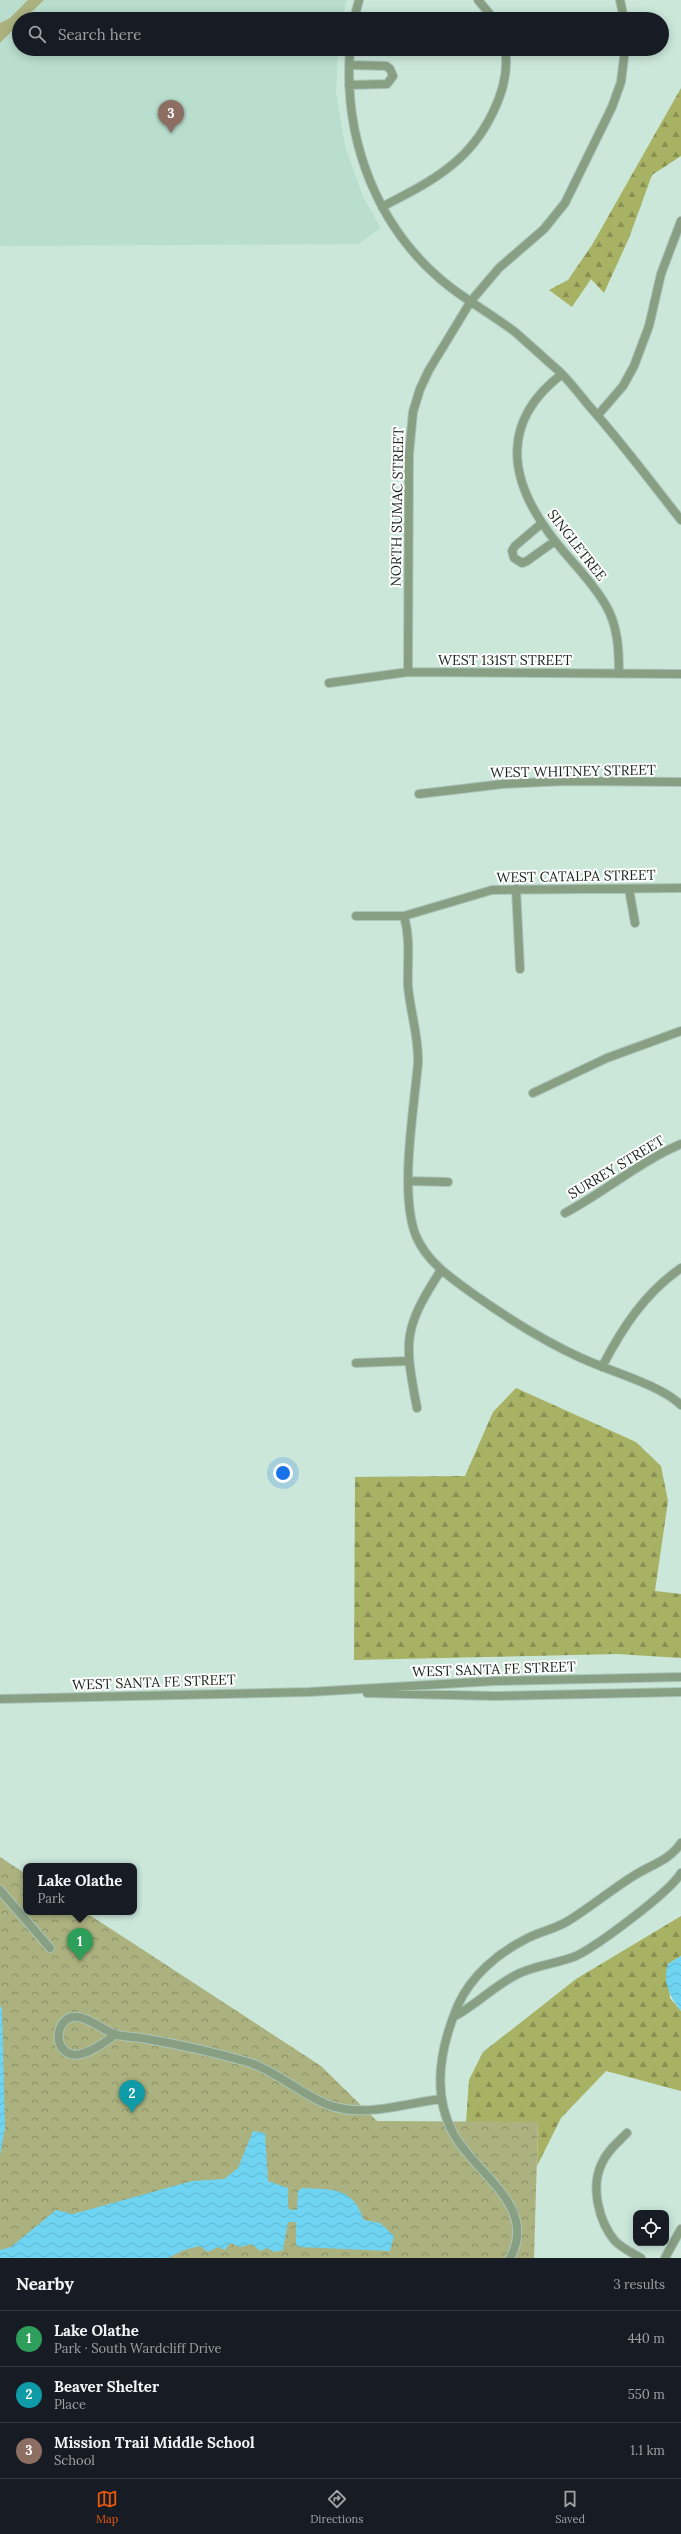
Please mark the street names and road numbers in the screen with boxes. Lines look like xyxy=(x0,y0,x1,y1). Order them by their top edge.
street label: NORTH SUMAC STREET xyxy=(387,427,407,587)
street label: SINGLETREE xyxy=(543,506,611,585)
street label: WEST 131ST STREET xyxy=(438,651,572,669)
street label: WEST WHITNEY STREET xyxy=(490,761,656,781)
street label: WEST CATALPA STREET xyxy=(496,866,656,886)
street label: SURREY STREET xyxy=(564,1131,668,1203)
street label: WEST SANTA FE STREET xyxy=(412,1657,576,1681)
street label: WEST SANTA FE STREET xyxy=(72,1670,236,1694)

